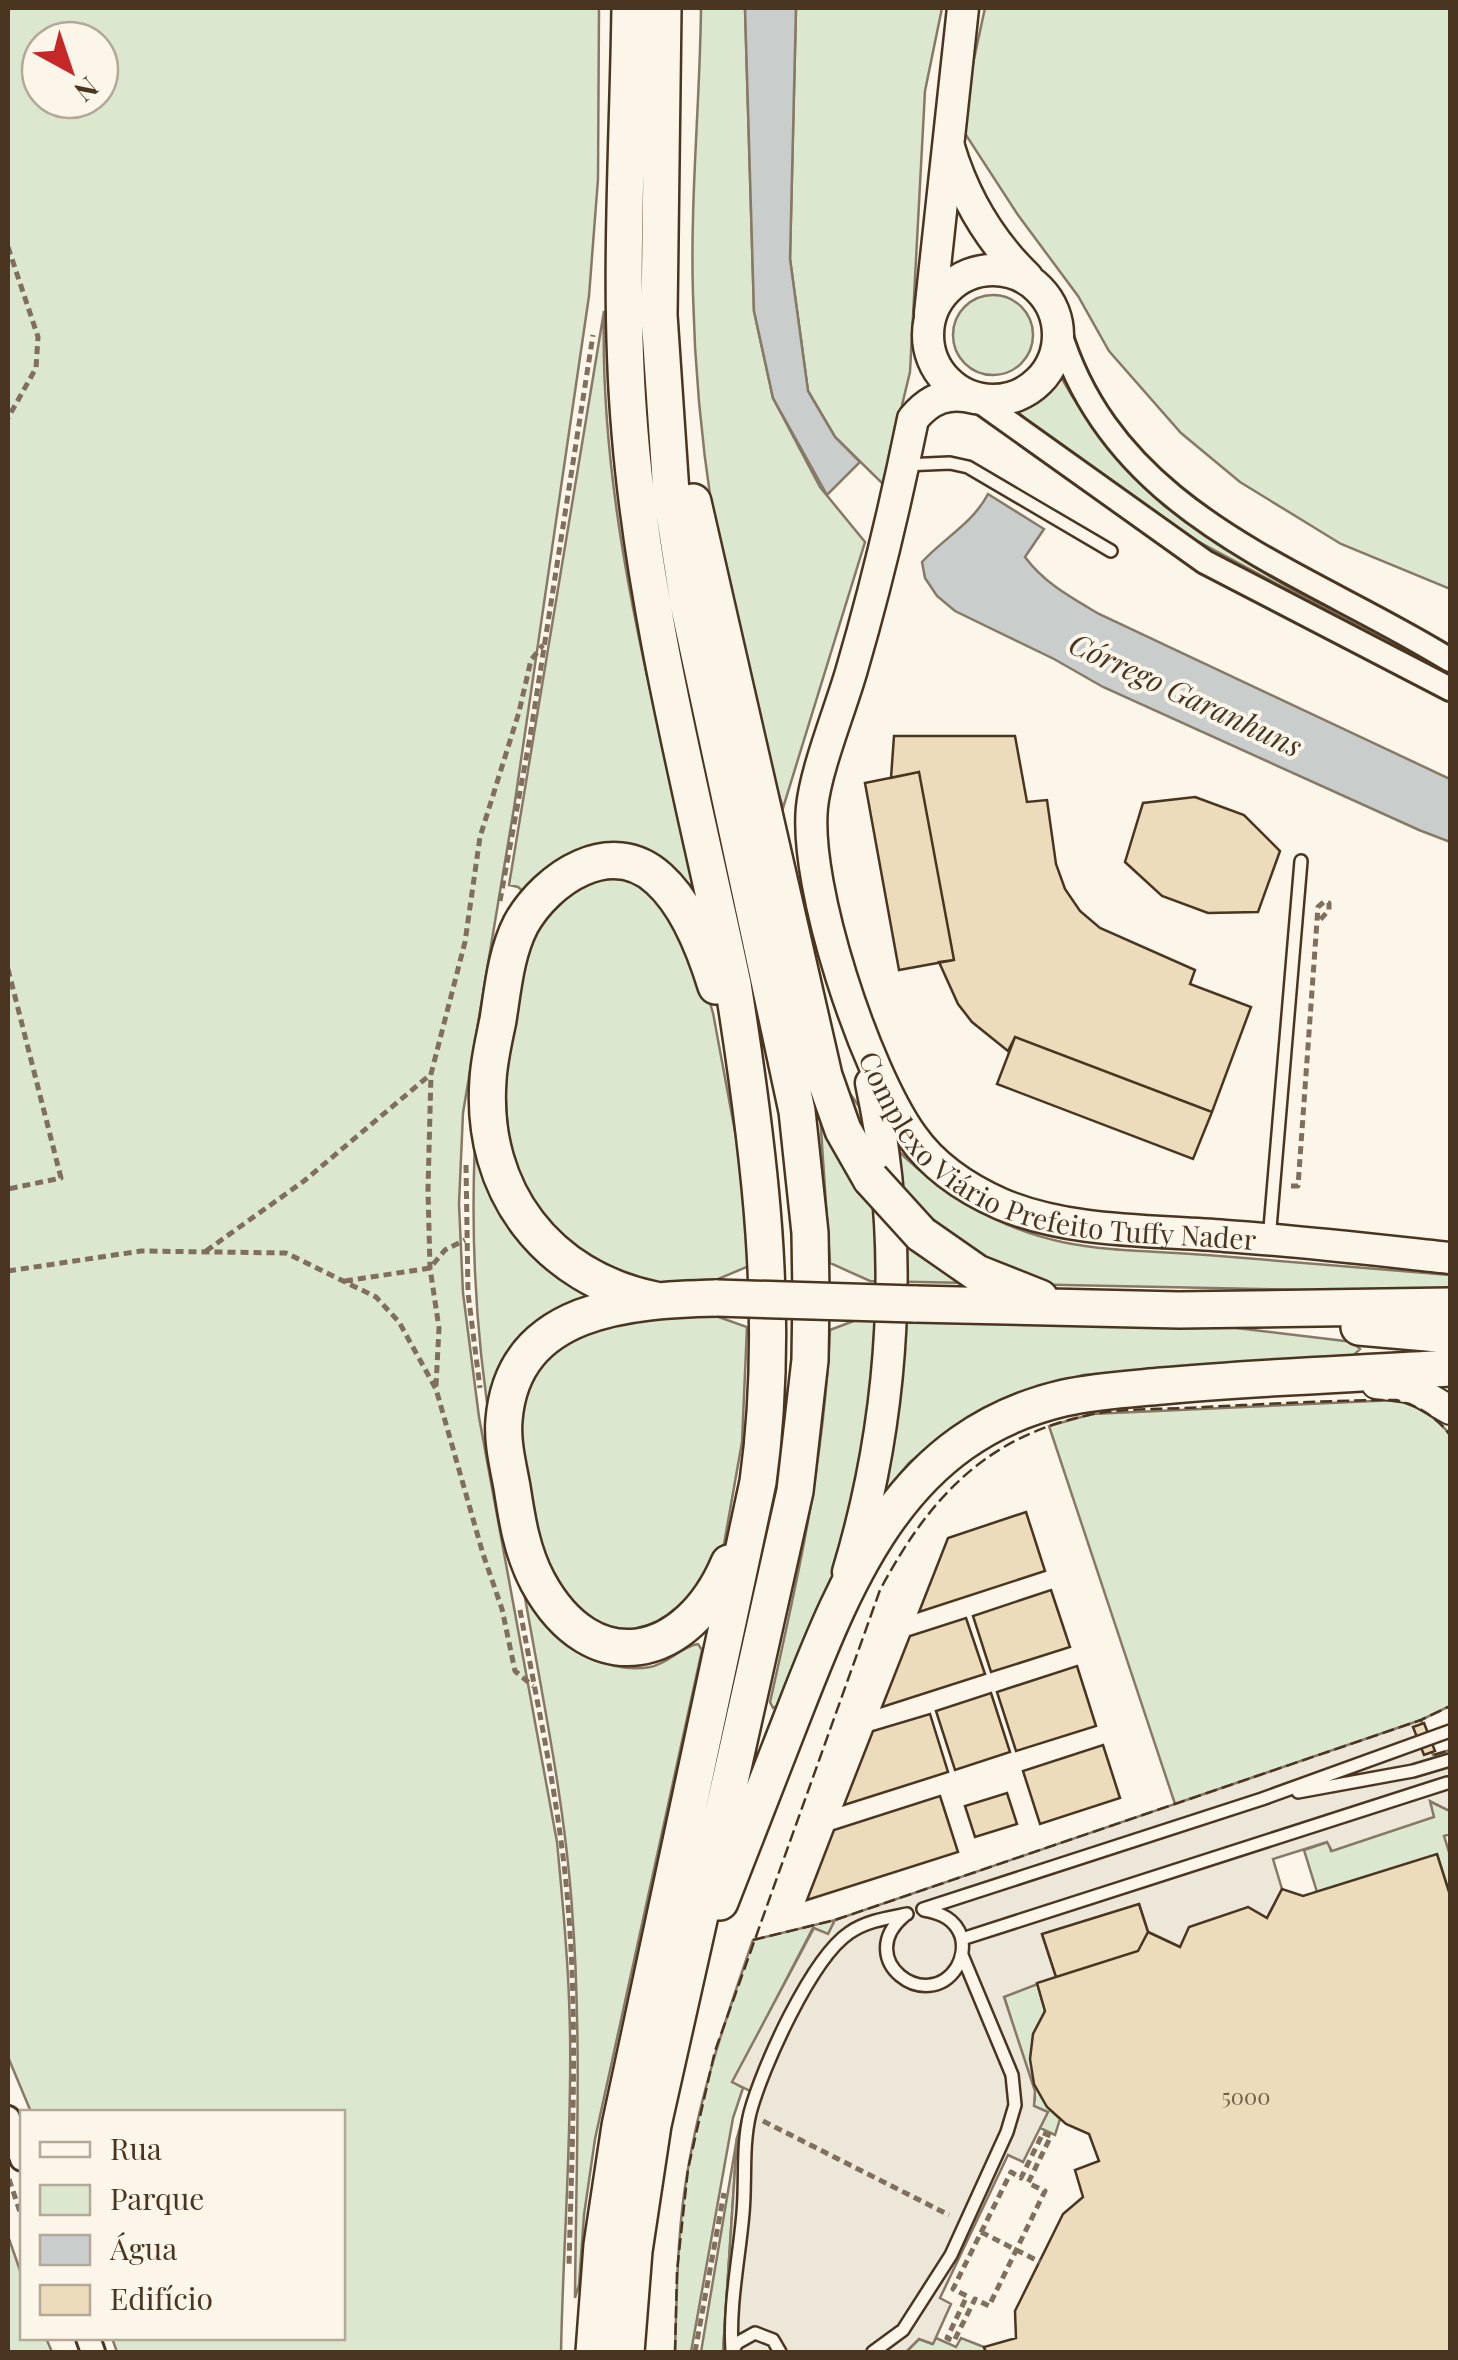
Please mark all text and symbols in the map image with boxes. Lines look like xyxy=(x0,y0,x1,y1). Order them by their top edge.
north arrow xyxy=(20,20,120,120)
text: N xyxy=(67,70,107,111)
water label: Córrego Garanhuns xyxy=(1063,623,1309,765)
street label: Complexo Viário Prefeito Tuffy Nader xyxy=(852,1045,1258,1257)
house number: 5000 xyxy=(1222,2081,1270,2111)
legend xyxy=(20,2110,345,2340)
text: Rua xyxy=(110,2128,162,2168)
text: Parque xyxy=(110,2178,205,2218)
text: Água xyxy=(109,2228,177,2268)
text: Edifício xyxy=(110,2278,213,2318)

